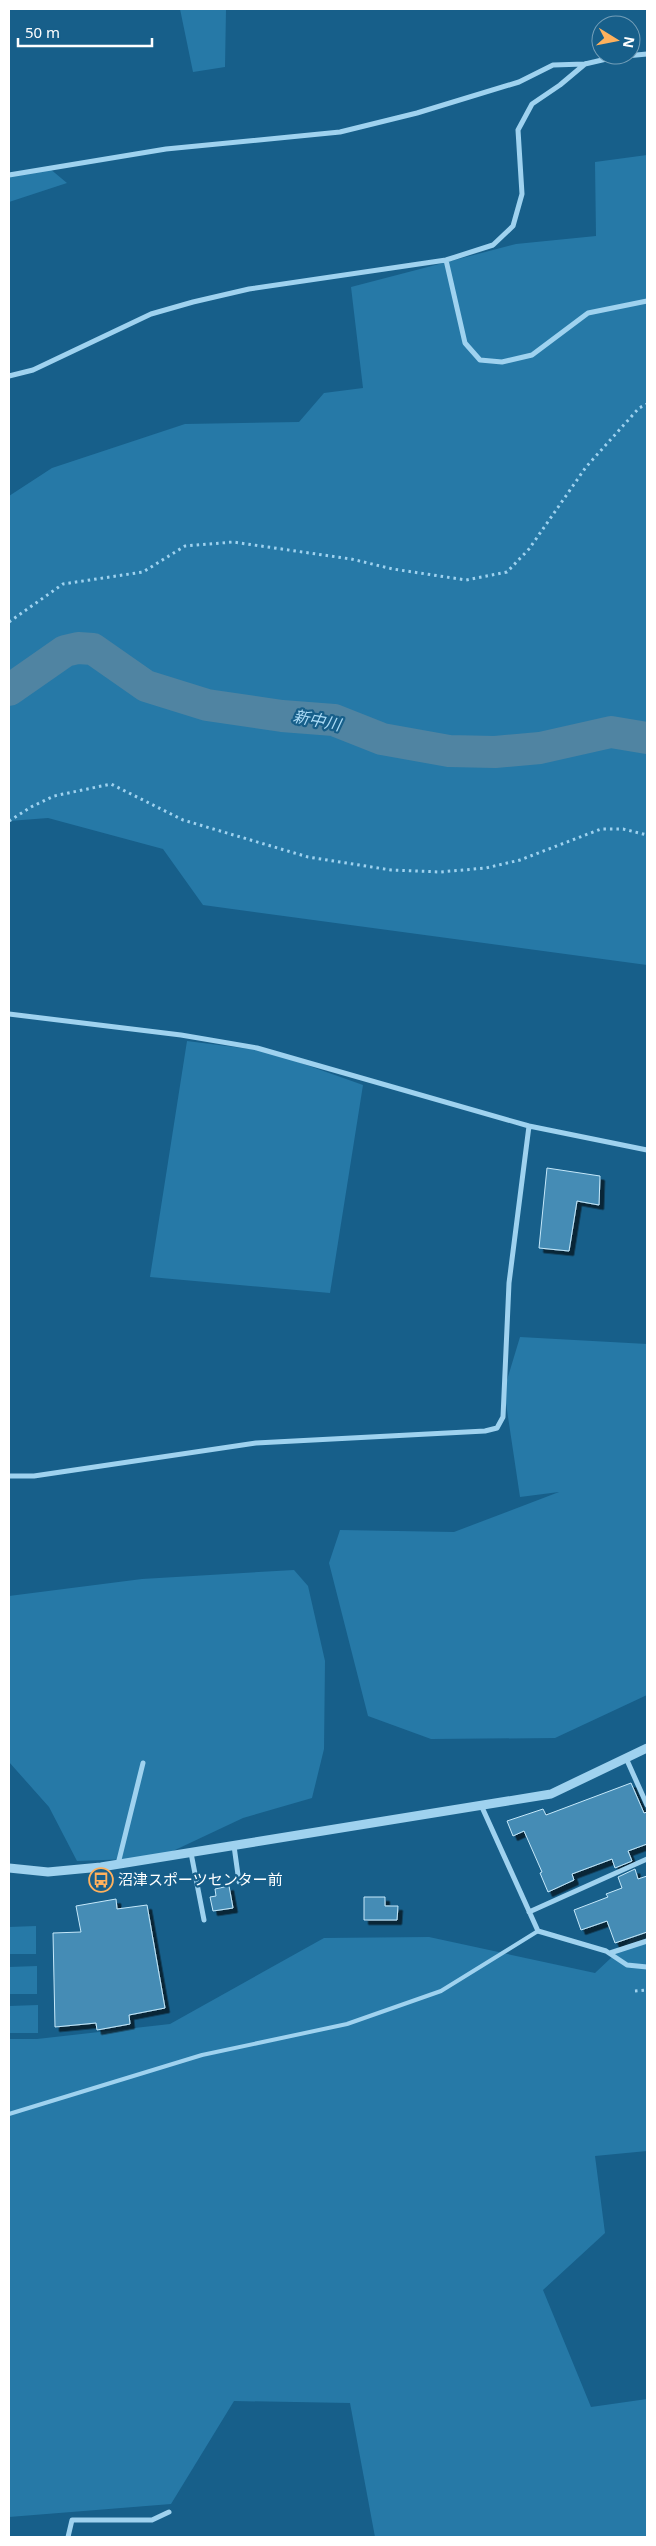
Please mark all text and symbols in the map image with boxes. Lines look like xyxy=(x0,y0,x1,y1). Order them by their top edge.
scale bar xyxy=(18,15,151,47)
north arrow xyxy=(591,15,641,65)
text: 50 m xyxy=(25,22,60,42)
text: N xyxy=(619,35,640,50)
water label: 新中川 xyxy=(291,705,345,736)
bus stop icon: 沼津スポーツセンター前 xyxy=(88,1867,114,1893)
place label: 沼津スポーツセンター前 xyxy=(118,1869,283,1889)

